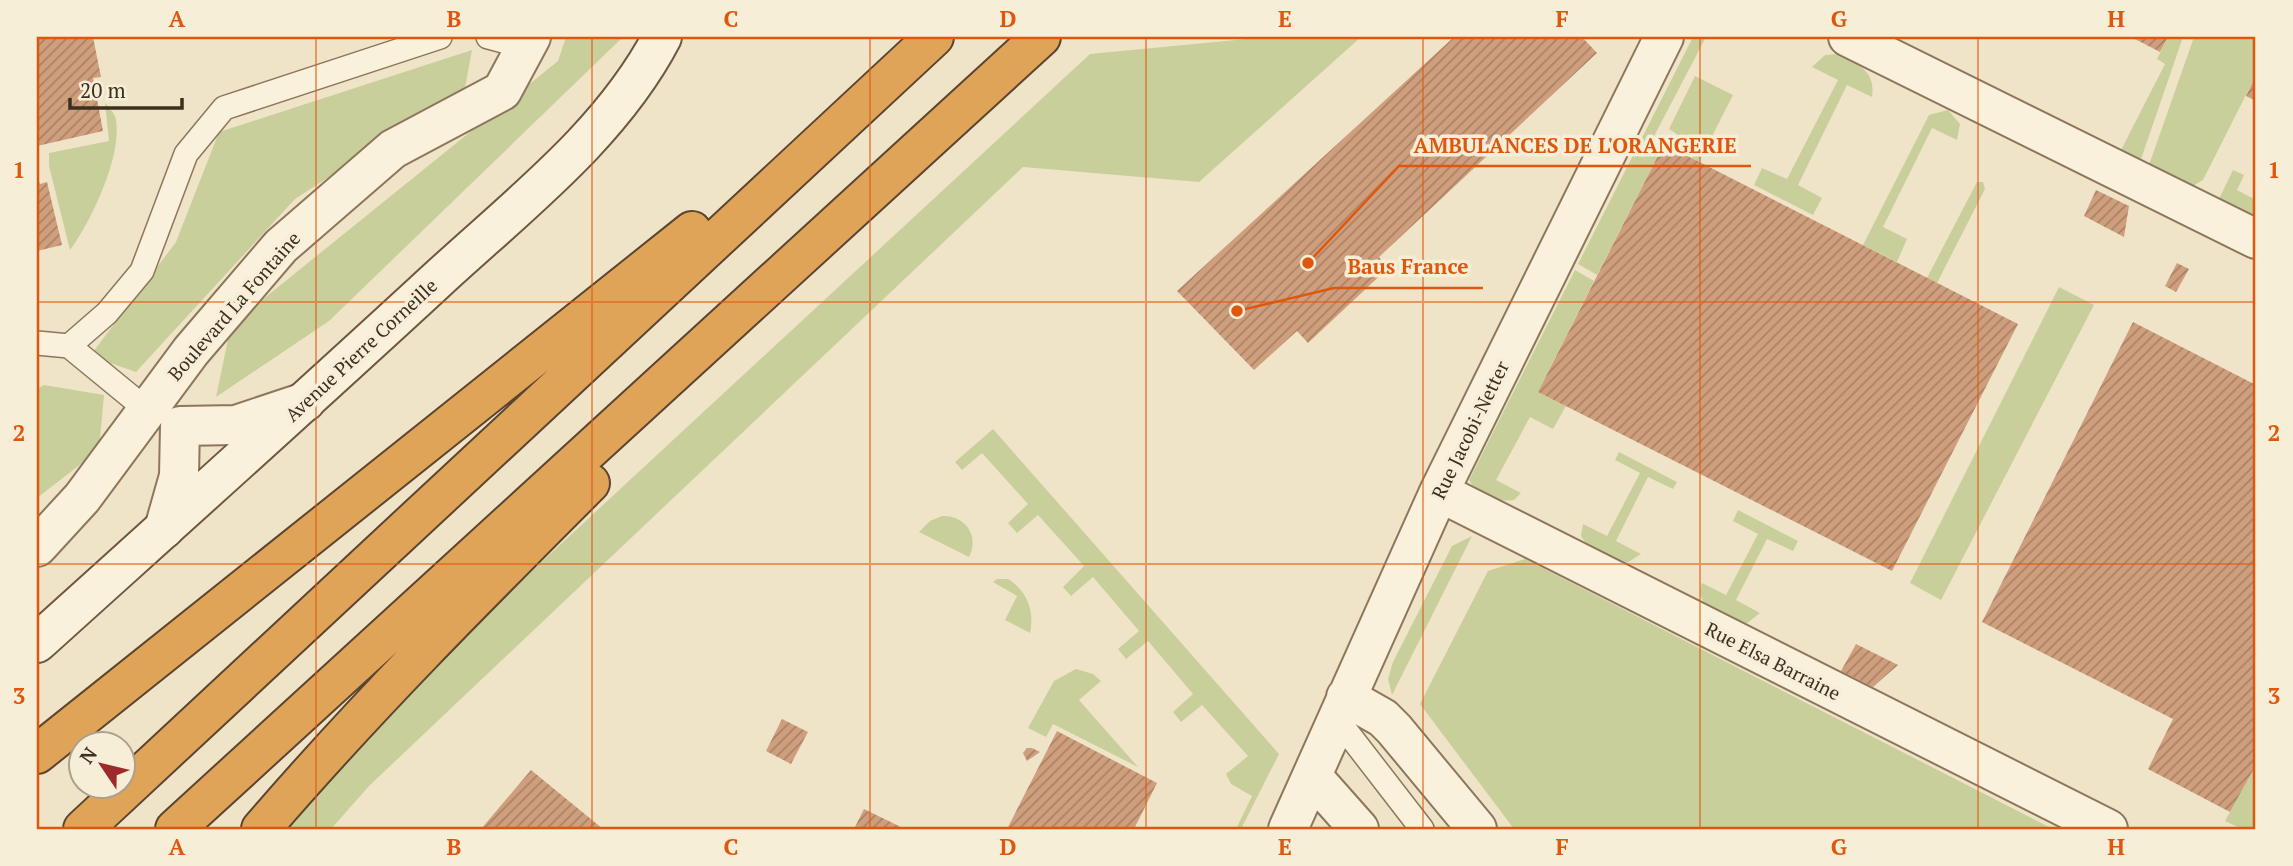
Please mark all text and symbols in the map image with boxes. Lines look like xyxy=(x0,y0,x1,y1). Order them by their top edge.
text: A xyxy=(169,3,186,34)
text: B xyxy=(447,3,462,34)
text: C xyxy=(724,3,739,34)
text: D xyxy=(1000,3,1017,34)
text: E xyxy=(1278,3,1292,34)
text: F xyxy=(1555,3,1569,34)
text: G xyxy=(1831,3,1848,34)
text: H xyxy=(2107,3,2125,34)
scale bar xyxy=(70,66,182,110)
text: 20 m xyxy=(80,76,126,104)
callout: AMBULANCES DE L'ORANGERIE xyxy=(1399,124,1751,166)
text: AMBULANCES DE L'ORANGERIE xyxy=(1413,131,1737,159)
text: 1 xyxy=(13,154,26,185)
text: 1 xyxy=(2268,154,2281,185)
street label: Boulevard La Fontaine xyxy=(162,226,305,385)
callout: Baus France xyxy=(1334,246,1483,288)
text: Baus France xyxy=(1347,252,1469,280)
street label: Avenue Pierre Corneille xyxy=(279,273,442,427)
street label: Rue Jacobi-Netter xyxy=(1425,356,1514,503)
text: 2 xyxy=(13,417,26,448)
text: 2 xyxy=(2268,417,2281,448)
street label: Rue Elsa Barraine xyxy=(1701,616,1845,705)
text: 3 xyxy=(13,680,26,711)
text: 3 xyxy=(2268,680,2281,711)
north arrow xyxy=(66,730,136,800)
text: N xyxy=(73,741,102,768)
text: A xyxy=(169,831,186,862)
text: B xyxy=(447,831,462,862)
text: C xyxy=(724,831,739,862)
text: D xyxy=(1000,831,1017,862)
text: E xyxy=(1278,831,1292,862)
text: F xyxy=(1555,831,1569,862)
text: G xyxy=(1831,831,1848,862)
text: H xyxy=(2107,831,2125,862)

